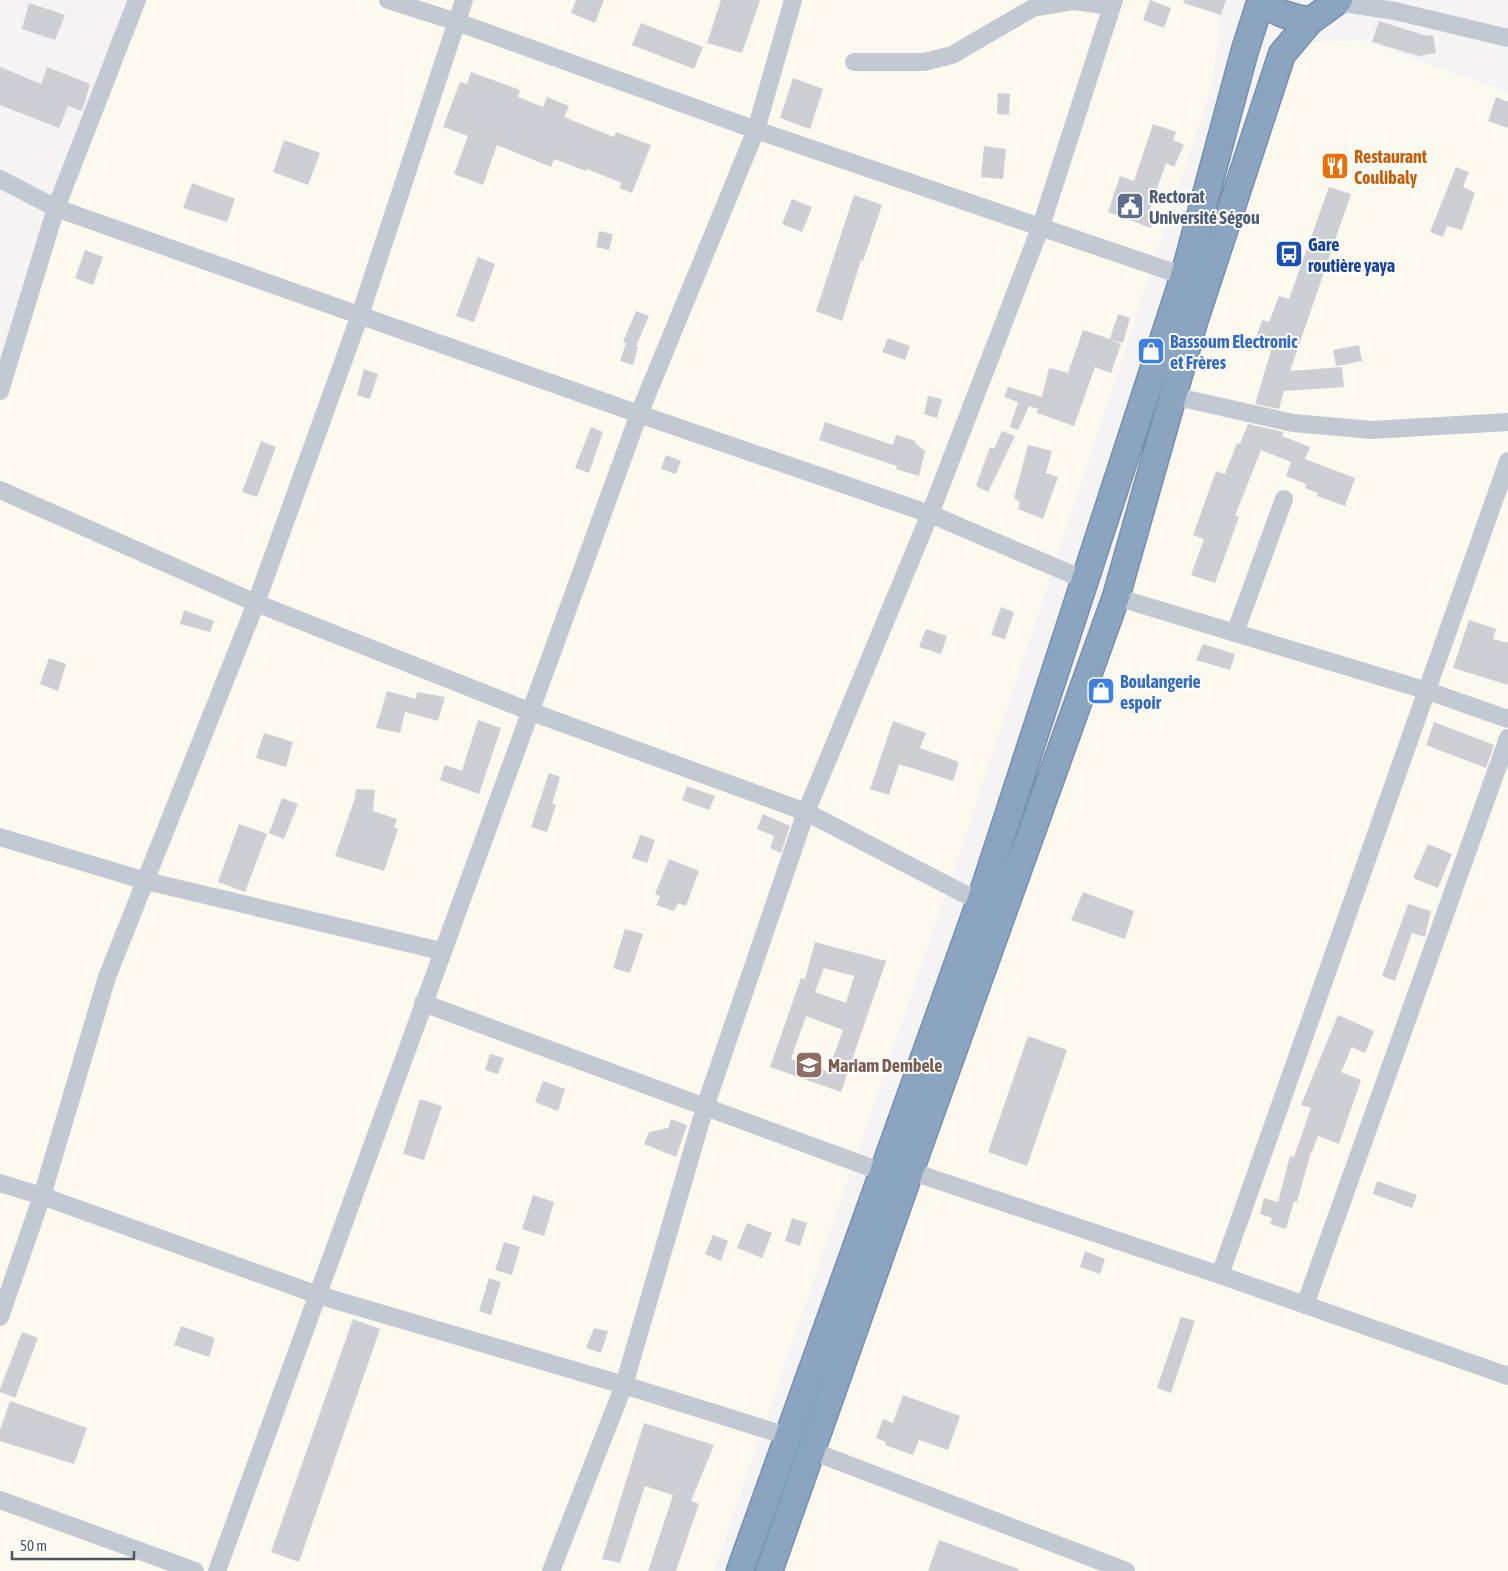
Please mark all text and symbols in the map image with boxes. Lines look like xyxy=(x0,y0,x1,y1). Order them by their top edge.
place label: Restaurant Coulibaly xyxy=(1354,146,1428,188)
restaurant icon: Restaurant Coulibaly xyxy=(1320,151,1350,181)
place label: Rectorat Université Ségou xyxy=(1149,186,1260,228)
public building icon: Rectorat Université Ségou xyxy=(1115,191,1145,221)
place label: Gare routière yaya xyxy=(1308,234,1395,276)
bus stop icon: Gare routière yaya xyxy=(1274,239,1304,269)
place label: Bassoum Electronic et Frères xyxy=(1170,331,1298,373)
shop icon: Bassoum Electronic et Frères xyxy=(1136,336,1166,366)
place label: Boulangerie espoir xyxy=(1120,671,1201,713)
shop icon: Boulangerie espoir xyxy=(1086,676,1116,706)
school or university icon: Mariam Dembele xyxy=(794,1050,824,1080)
place label: Mariam Dembele xyxy=(828,1055,942,1076)
scale bar xyxy=(12,1528,135,1560)
text: 50 m xyxy=(20,1537,47,1554)

